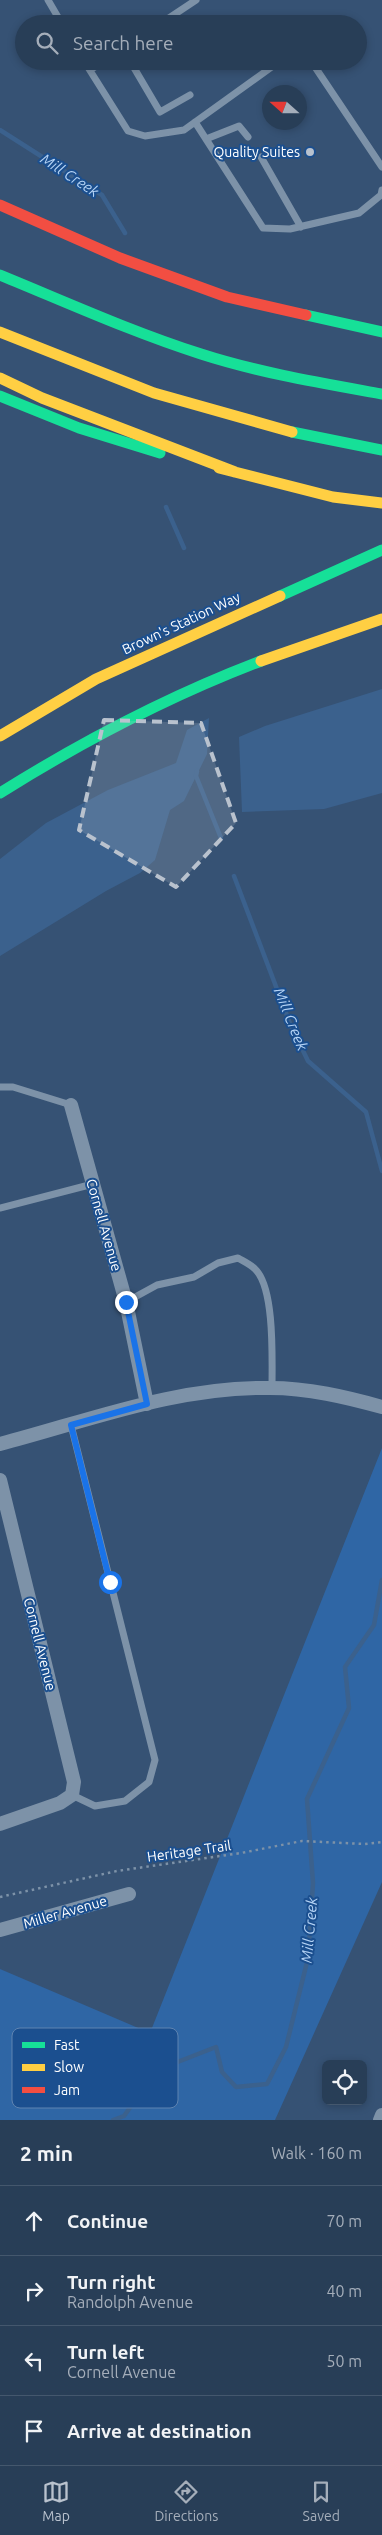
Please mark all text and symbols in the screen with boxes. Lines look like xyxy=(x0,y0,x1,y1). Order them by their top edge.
search box xyxy=(15,15,367,70)
icon: search xyxy=(33,29,61,57)
text: Search here xyxy=(73,32,173,54)
north arrow xyxy=(262,85,307,130)
place label: Quality Suites xyxy=(213,144,300,160)
marker: Quality Suites xyxy=(304,146,316,158)
water label: Mill Creek xyxy=(38,150,103,200)
street label: Brown's Station Way xyxy=(119,588,243,657)
water label: Mill Creek xyxy=(271,985,311,1053)
street label: Cornell Avenue xyxy=(83,1177,125,1273)
route end xyxy=(115,1291,138,1314)
route start xyxy=(99,1571,122,1594)
street label: Cornell Avenue xyxy=(21,1596,59,1692)
street label: Heritage Trail xyxy=(146,1837,232,1865)
street label: Miller Avenue xyxy=(21,1892,109,1932)
water label: Mill Creek xyxy=(298,1896,320,1964)
legend xyxy=(12,2028,178,2108)
text: Fast xyxy=(54,2037,80,2053)
text: Slow xyxy=(54,2059,84,2075)
map controls xyxy=(322,2060,367,2105)
button: locate xyxy=(322,2060,367,2105)
text: Jam xyxy=(54,2082,80,2098)
text: 2 min xyxy=(20,2141,73,2165)
text: Walk · 160 m xyxy=(271,2144,362,2162)
icon: ahead xyxy=(20,2207,48,2235)
text: Continue xyxy=(67,2210,148,2232)
text: 70 m xyxy=(326,2212,362,2230)
text: Turn right xyxy=(67,2271,155,2293)
icon: right xyxy=(20,2277,48,2305)
text: 40 m xyxy=(326,2282,362,2300)
text: Randolph Avenue xyxy=(67,2293,193,2311)
text: Turn left xyxy=(67,2341,145,2363)
icon: left xyxy=(20,2347,48,2375)
text: 50 m xyxy=(326,2352,362,2370)
text: Cornell Avenue xyxy=(67,2363,176,2381)
icon: arrive xyxy=(20,2417,48,2445)
text: Arrive at destination xyxy=(67,2420,252,2442)
tab: Map xyxy=(42,2478,70,2524)
tab: Directions xyxy=(154,2478,218,2524)
tab: Saved xyxy=(303,2478,340,2524)

